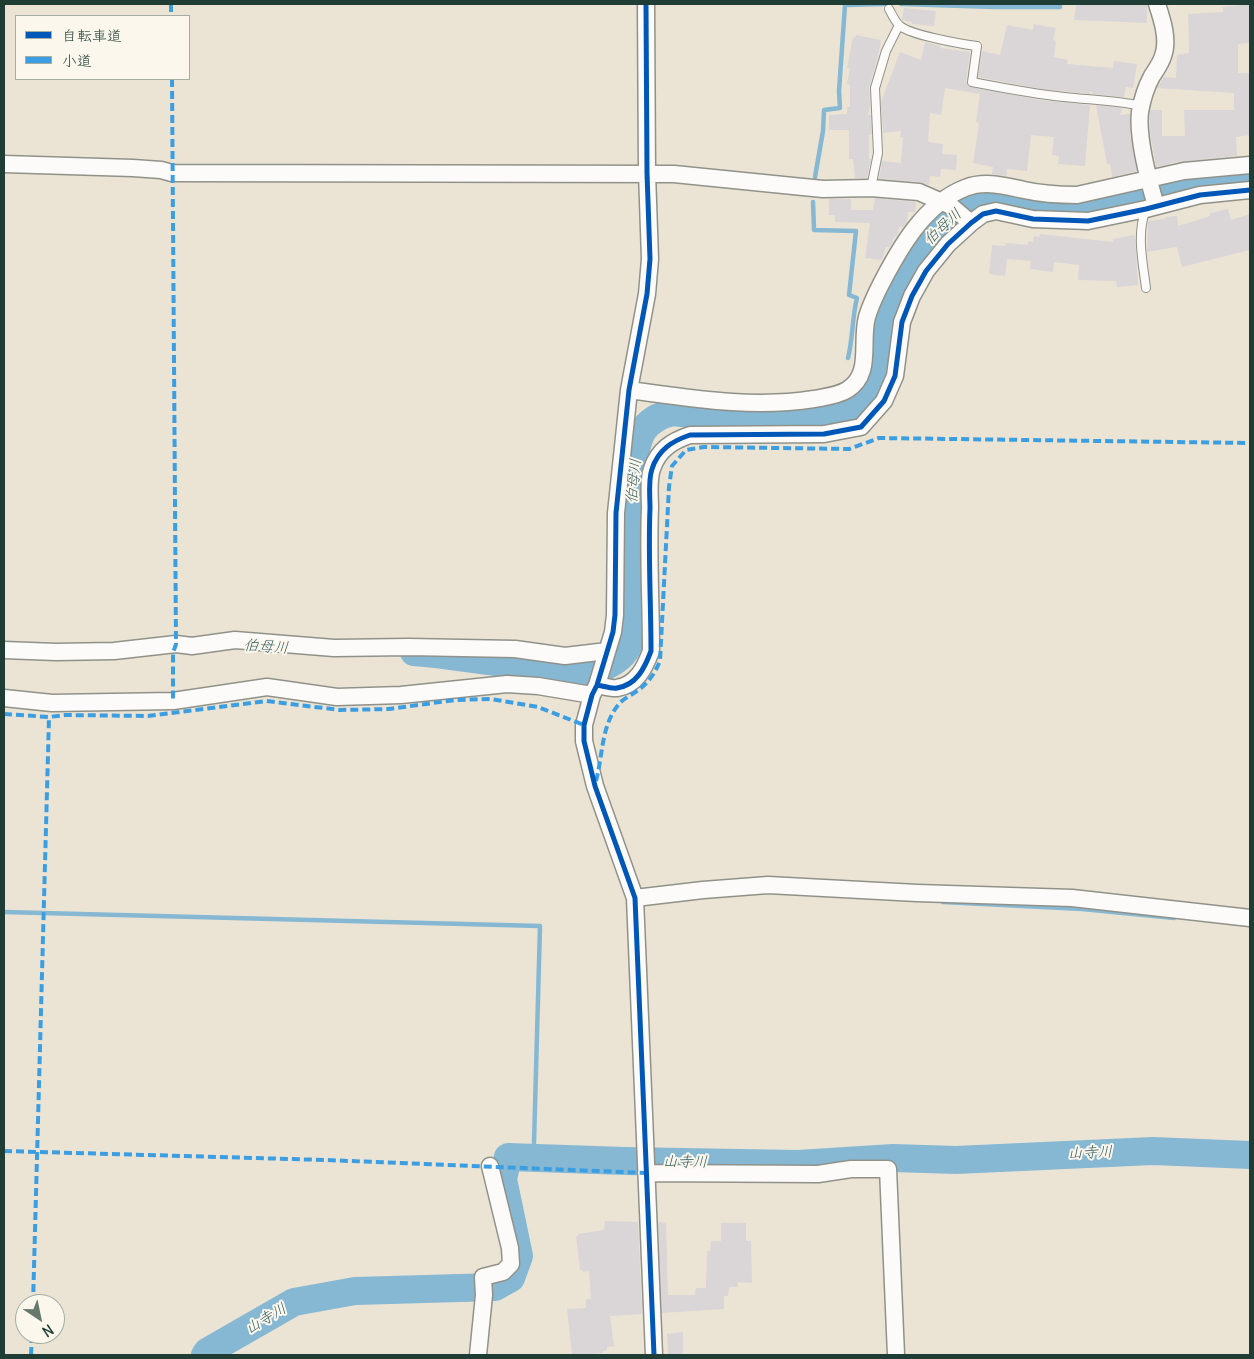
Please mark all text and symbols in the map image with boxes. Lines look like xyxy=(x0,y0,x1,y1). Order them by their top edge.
legend xyxy=(15,15,190,80)
text: 自転車道 xyxy=(62,26,122,45)
text: 小道 xyxy=(62,51,92,70)
water label: 伯母川 xyxy=(920,205,966,249)
water label: 伯母川 xyxy=(623,458,645,504)
water label: 伯母川 xyxy=(243,636,289,658)
water label: 山寺川 xyxy=(1067,1143,1113,1163)
water label: 山寺川 xyxy=(662,1153,708,1171)
north arrow xyxy=(15,1294,65,1344)
water label: 山寺川 xyxy=(242,1300,290,1338)
text: N xyxy=(39,1320,57,1341)

